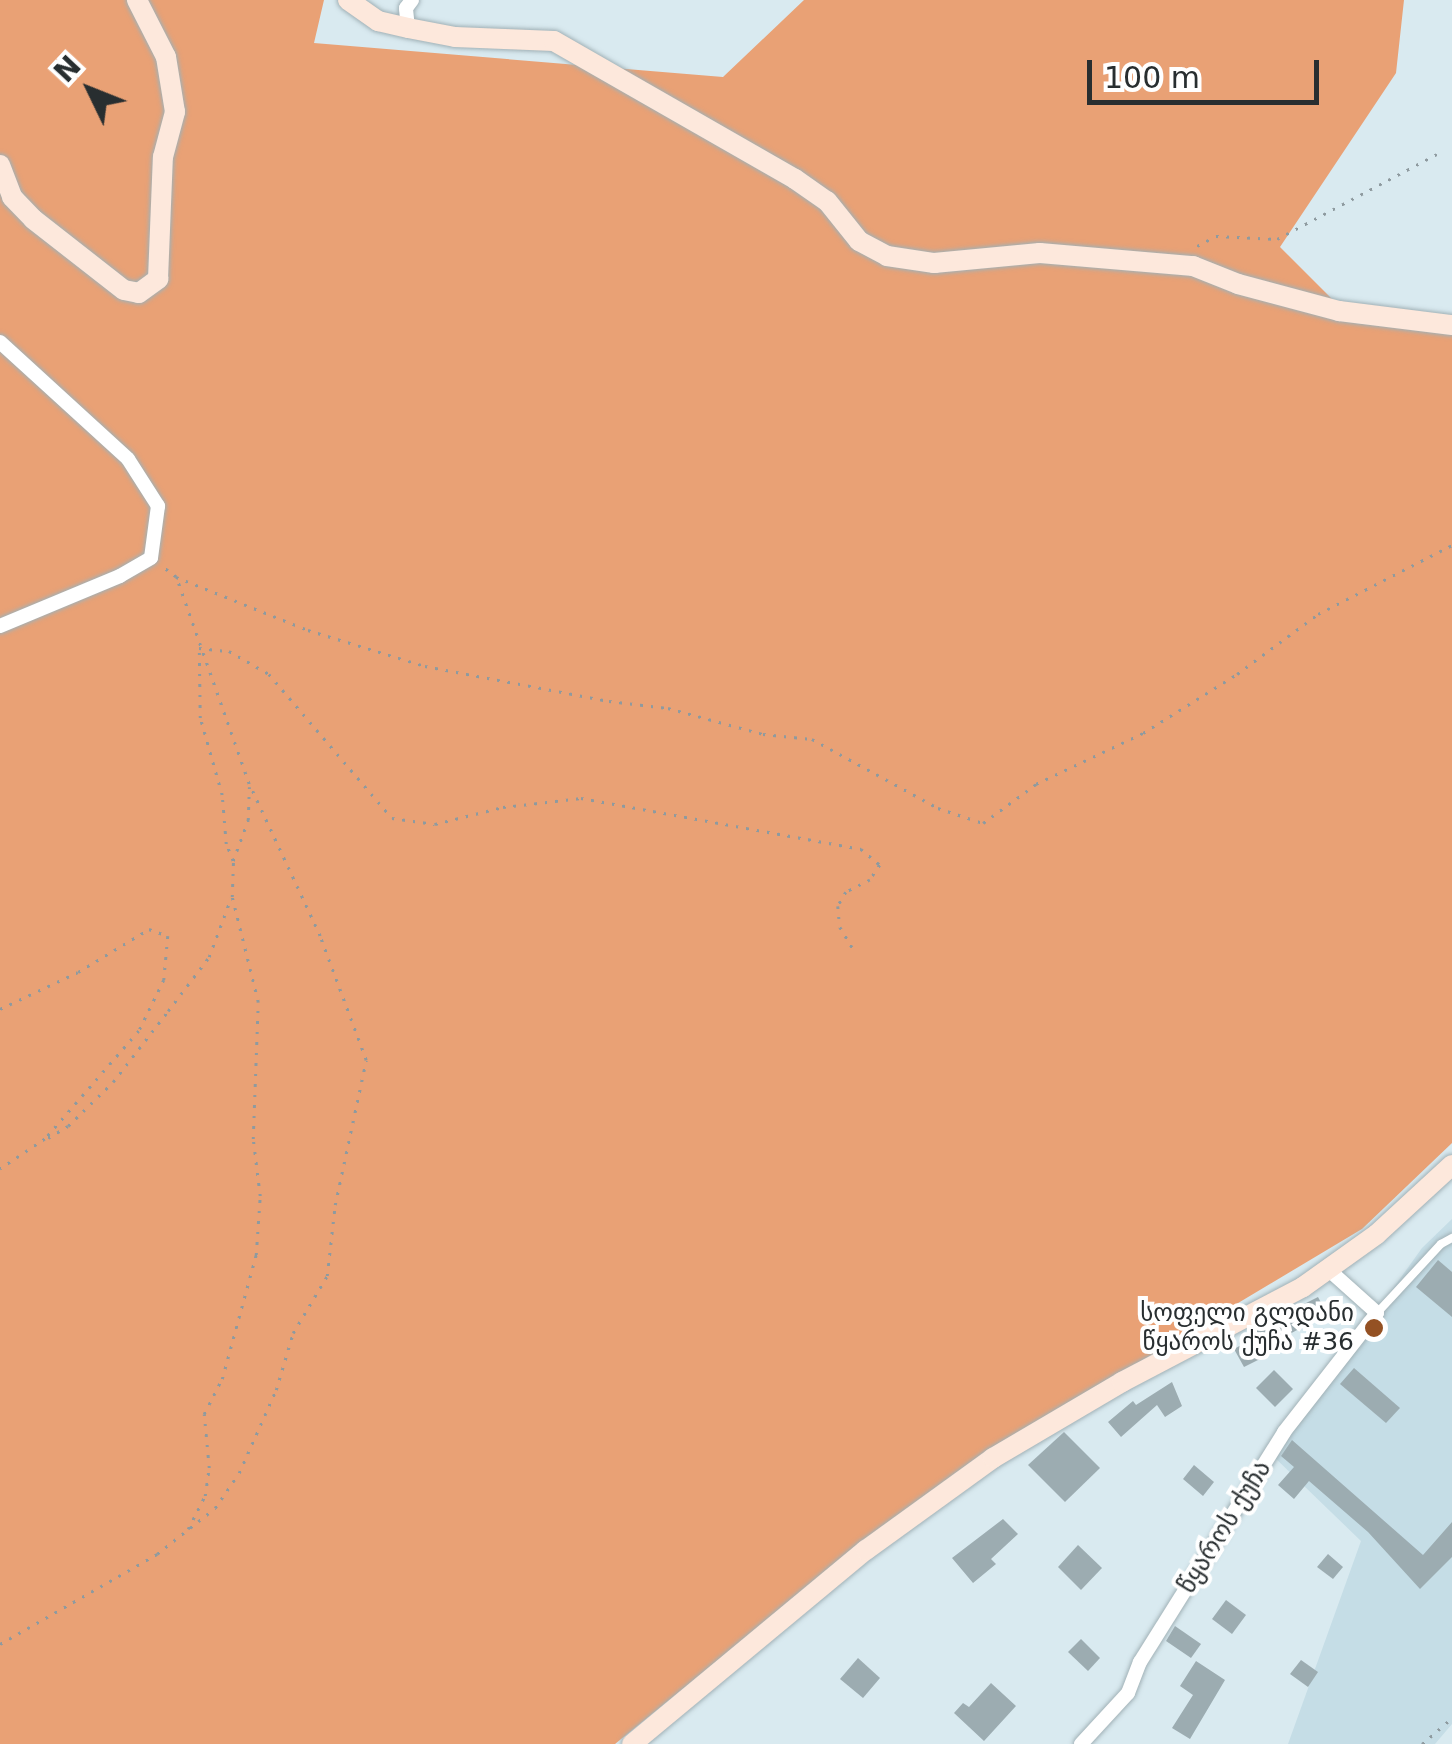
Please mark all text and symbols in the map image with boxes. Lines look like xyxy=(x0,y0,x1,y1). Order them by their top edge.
north arrow xyxy=(40,40,140,140)
scale bar xyxy=(1092,40,1324,102)
text: N xyxy=(48,49,88,89)
text: 100 m xyxy=(1104,60,1200,95)
place label: სოფელი გლდანი წყაროს ქუჩა #36 xyxy=(1140,1299,1354,1358)
marker: სოფელი გლდანი წყაროს ქუჩა #36 xyxy=(1363,1317,1385,1339)
street label: წყაროს ქუჩა xyxy=(1172,1455,1278,1599)

